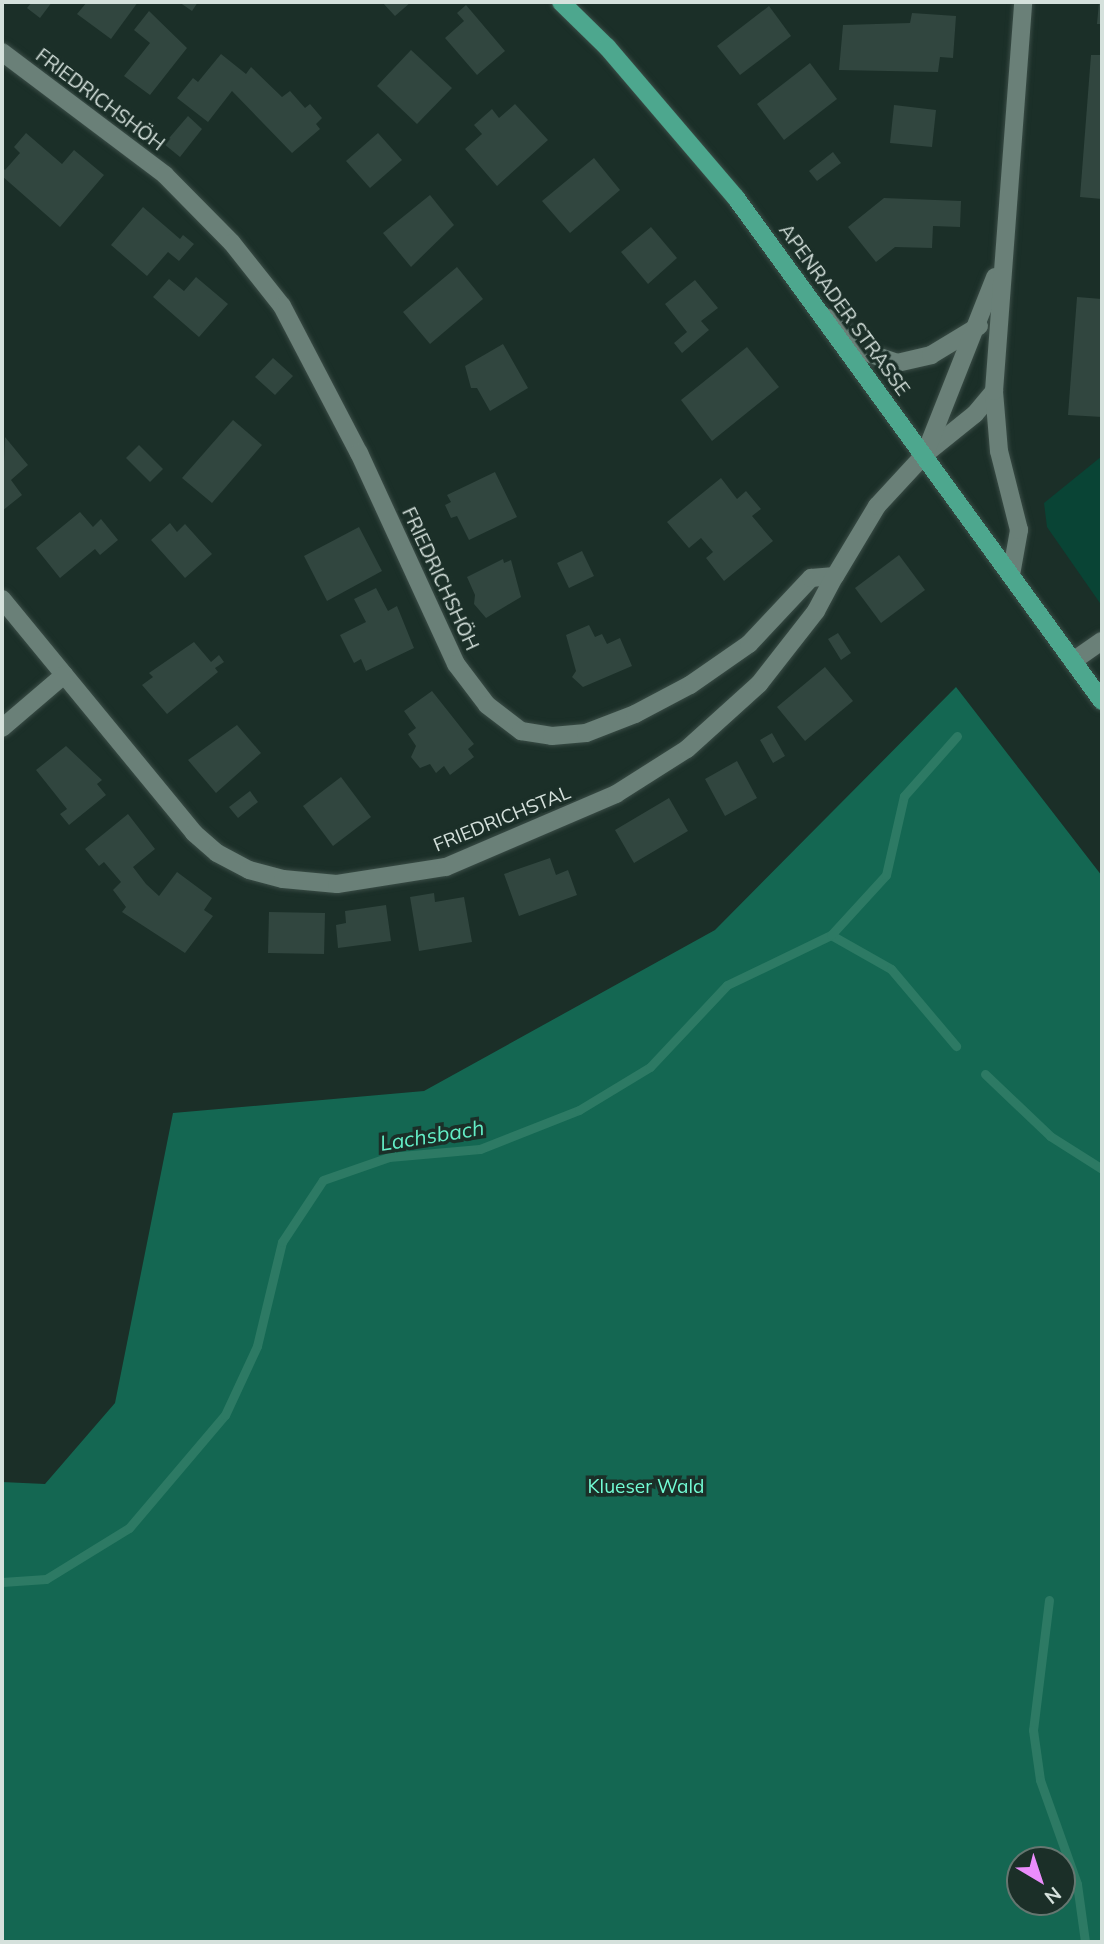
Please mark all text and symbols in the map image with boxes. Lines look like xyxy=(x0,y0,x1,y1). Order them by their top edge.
street label: FRIEDRICHSHÖH xyxy=(31,44,169,156)
street label: APENRADER STRASSE xyxy=(774,220,914,400)
street label: FRIEDRICHSHÖH xyxy=(397,504,483,654)
street label: FRIEDRICHSTAL xyxy=(430,781,574,857)
water label: Lachsbach xyxy=(378,1114,486,1156)
park label: Klueser Wald xyxy=(588,1476,704,1498)
north arrow xyxy=(1006,1846,1076,1916)
text: N xyxy=(1040,1882,1066,1910)

